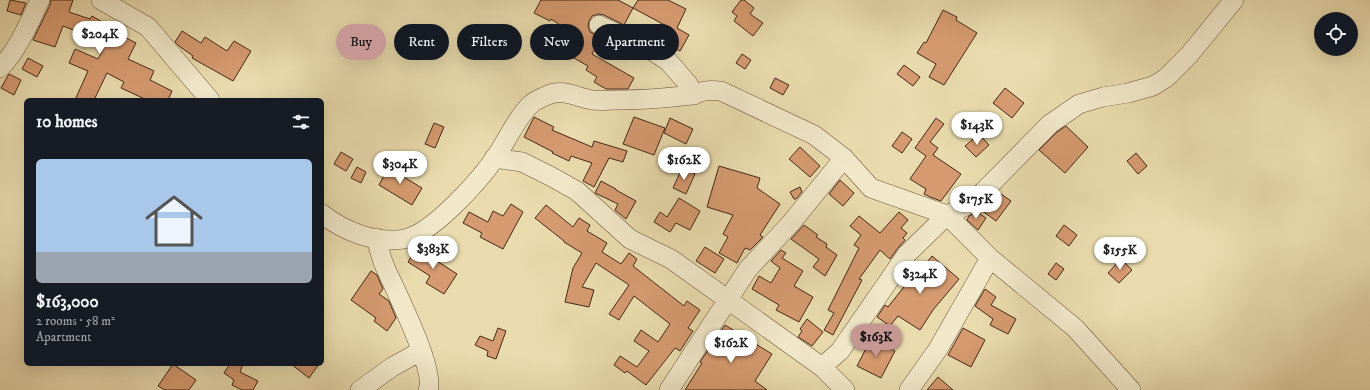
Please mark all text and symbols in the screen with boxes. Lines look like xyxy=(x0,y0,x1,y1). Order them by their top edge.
map controls xyxy=(1314,12,1358,56)
button: locate xyxy=(1314,12,1358,56)
pin: $204K xyxy=(72,21,128,55)
chip: Buy xyxy=(336,24,386,60)
chip: Rent xyxy=(394,24,449,60)
chip: Filters xyxy=(457,24,522,60)
chip: New xyxy=(530,24,584,60)
chip: Apartment xyxy=(592,24,679,60)
text: $204K xyxy=(81,26,119,42)
text: 10 homes xyxy=(36,111,98,133)
icon: filters xyxy=(290,111,312,133)
pin: $143K xyxy=(949,112,1005,146)
text: $143K xyxy=(960,117,994,133)
pin: $162K xyxy=(656,147,712,181)
pin: $304K xyxy=(372,151,428,185)
text: $162K xyxy=(667,152,701,168)
text: $304K xyxy=(382,156,418,172)
icon: home xyxy=(138,185,210,257)
pin: $175K xyxy=(948,186,1004,220)
text: $175K xyxy=(959,191,993,207)
pin: $383K xyxy=(405,236,461,270)
pin: $155K xyxy=(1092,237,1148,271)
text: $383K xyxy=(417,241,449,257)
text: $155K xyxy=(1103,242,1137,258)
pin: $324K xyxy=(892,261,948,295)
text: $324K xyxy=(903,266,937,282)
text: $163,000 xyxy=(36,291,99,313)
text: 2 rooms · 58 m² xyxy=(36,313,115,329)
pin: $163K xyxy=(848,324,904,358)
text: Apartment xyxy=(36,329,91,345)
text: $163K xyxy=(860,329,892,345)
pin: $162K xyxy=(703,330,759,364)
text: $162K xyxy=(714,335,748,351)

